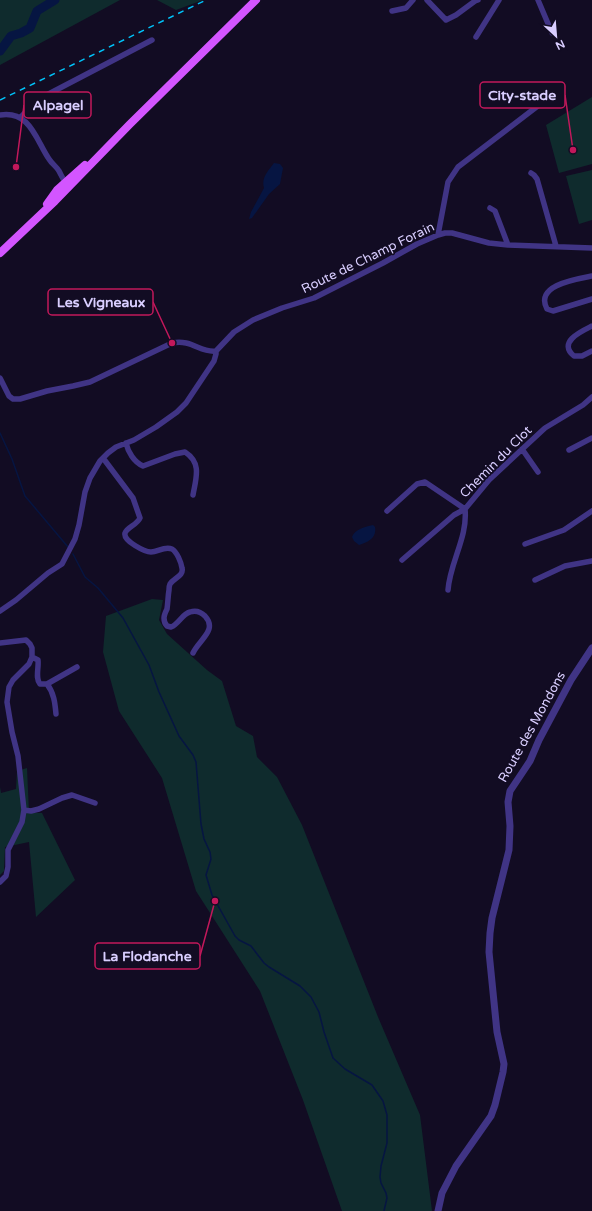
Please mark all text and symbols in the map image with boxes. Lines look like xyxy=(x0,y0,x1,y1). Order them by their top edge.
north arrow xyxy=(536,16,576,56)
text: N xyxy=(553,37,567,52)
callout: City-stade xyxy=(480,82,565,108)
text: City-stade xyxy=(488,87,556,104)
callout: Alpagel xyxy=(24,92,91,118)
text: Alpagel xyxy=(33,97,83,114)
street label: Route de Champ Forain xyxy=(299,219,437,297)
callout: Les Vigneaux xyxy=(48,289,153,315)
text: Les Vigneaux xyxy=(57,294,146,311)
street label: Chemin du Clot xyxy=(457,423,535,501)
street label: Route des Mondons xyxy=(495,669,569,785)
callout: La Flodanche xyxy=(95,943,200,969)
text: La Flodanche xyxy=(102,948,192,965)

